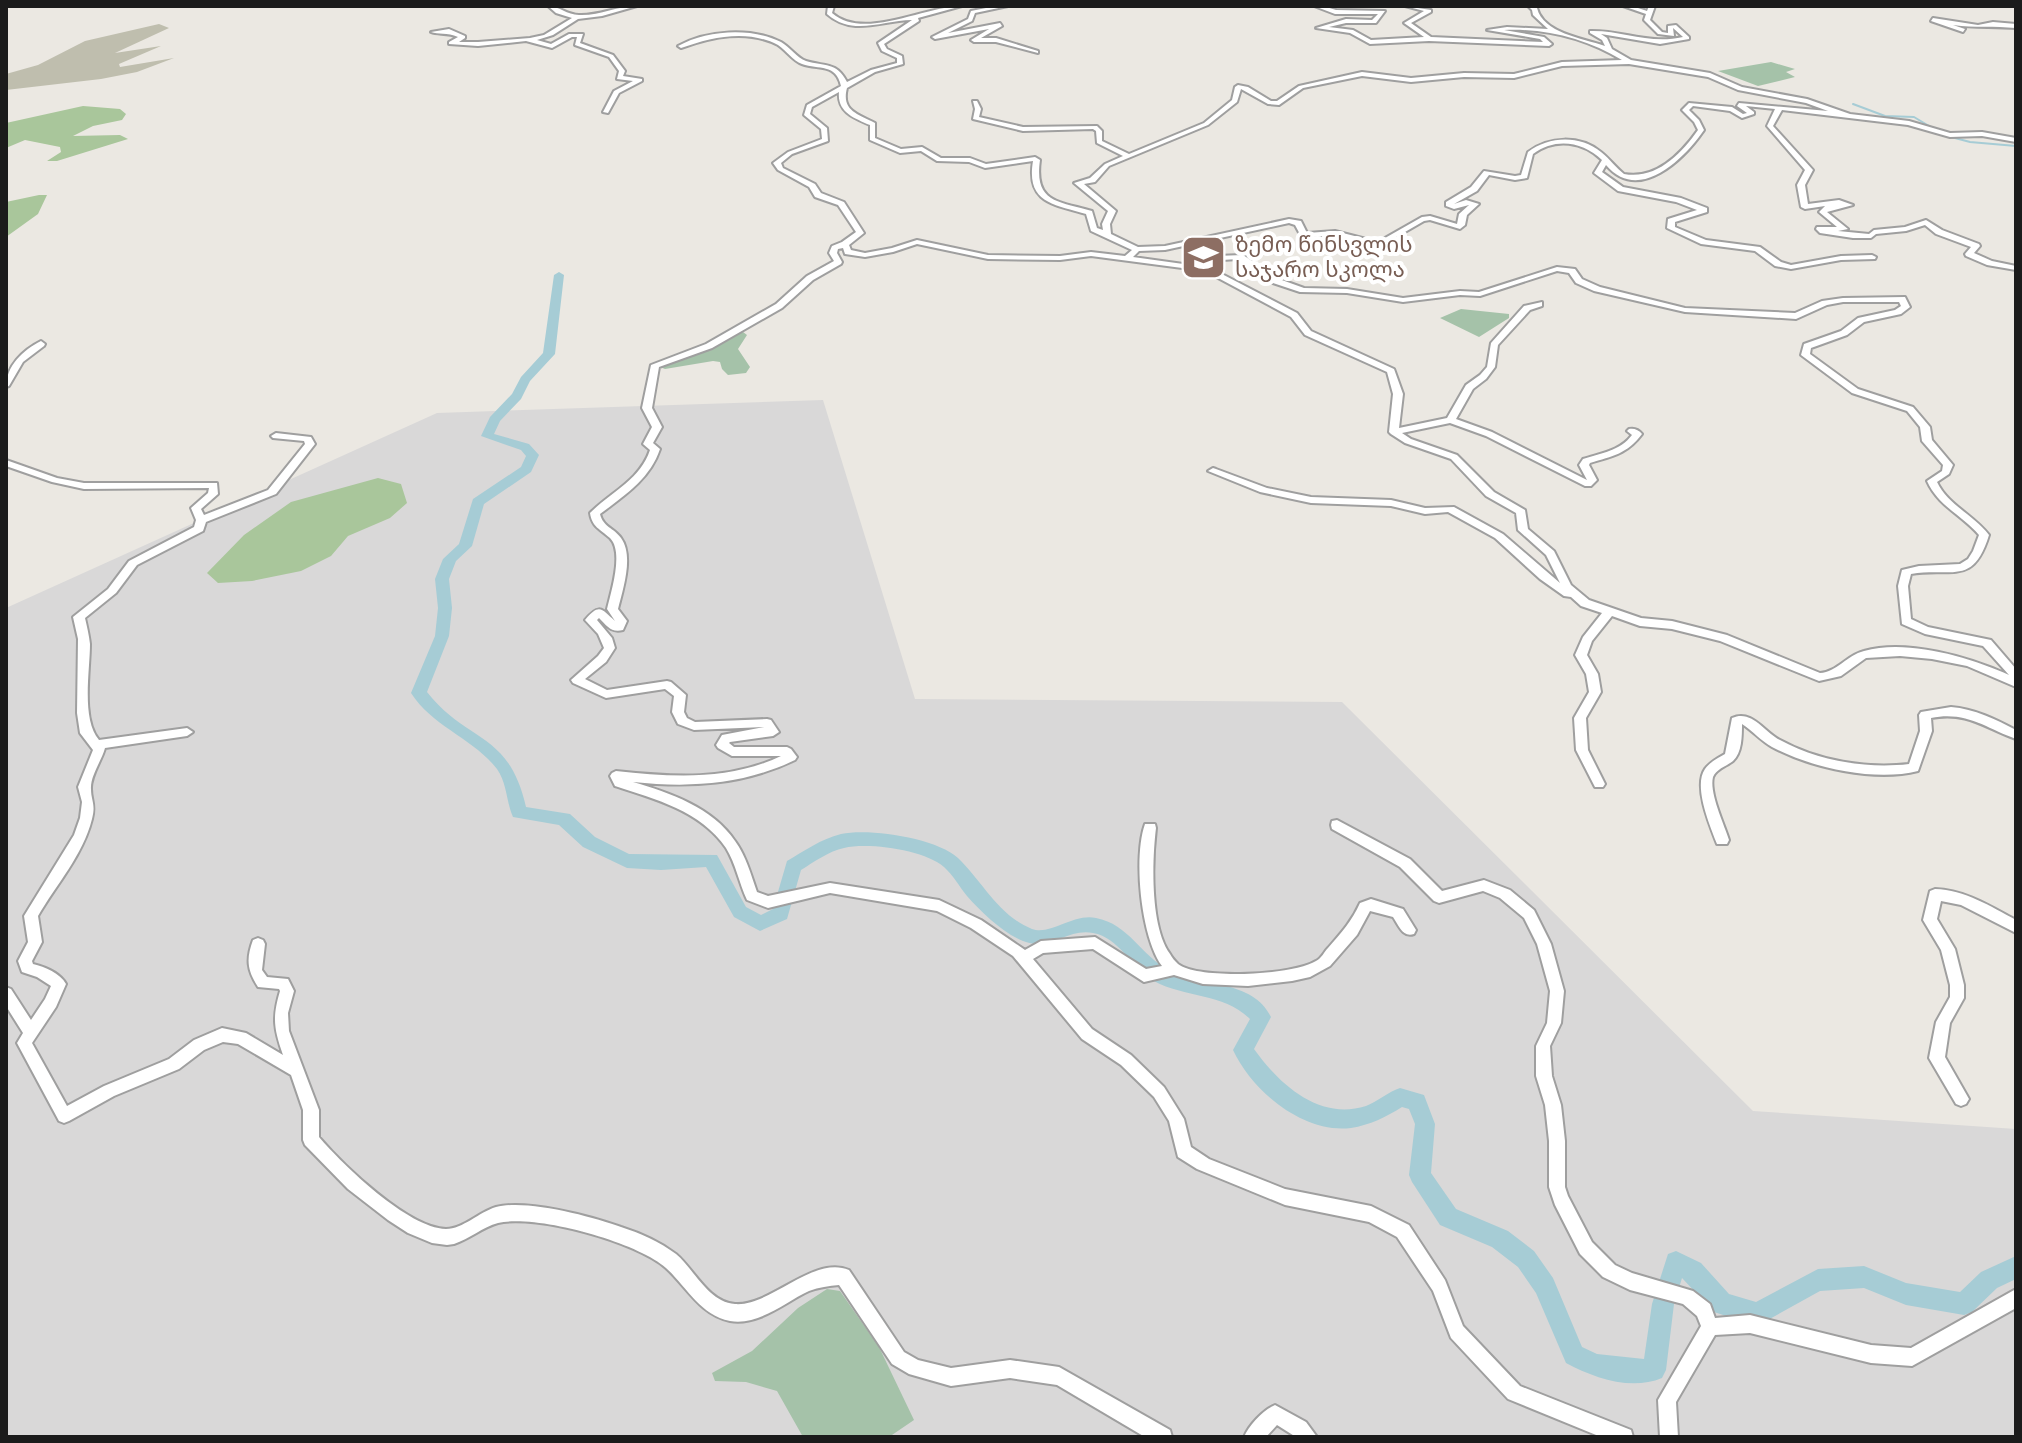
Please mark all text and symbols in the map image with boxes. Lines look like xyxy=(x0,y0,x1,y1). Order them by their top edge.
place label: ზემო წინსვლის საჯარო სკოლა xyxy=(1235,231,1413,283)
school or university icon: ზემო წინსვლის საჯარო სკოლა xyxy=(1180,233,1228,281)

